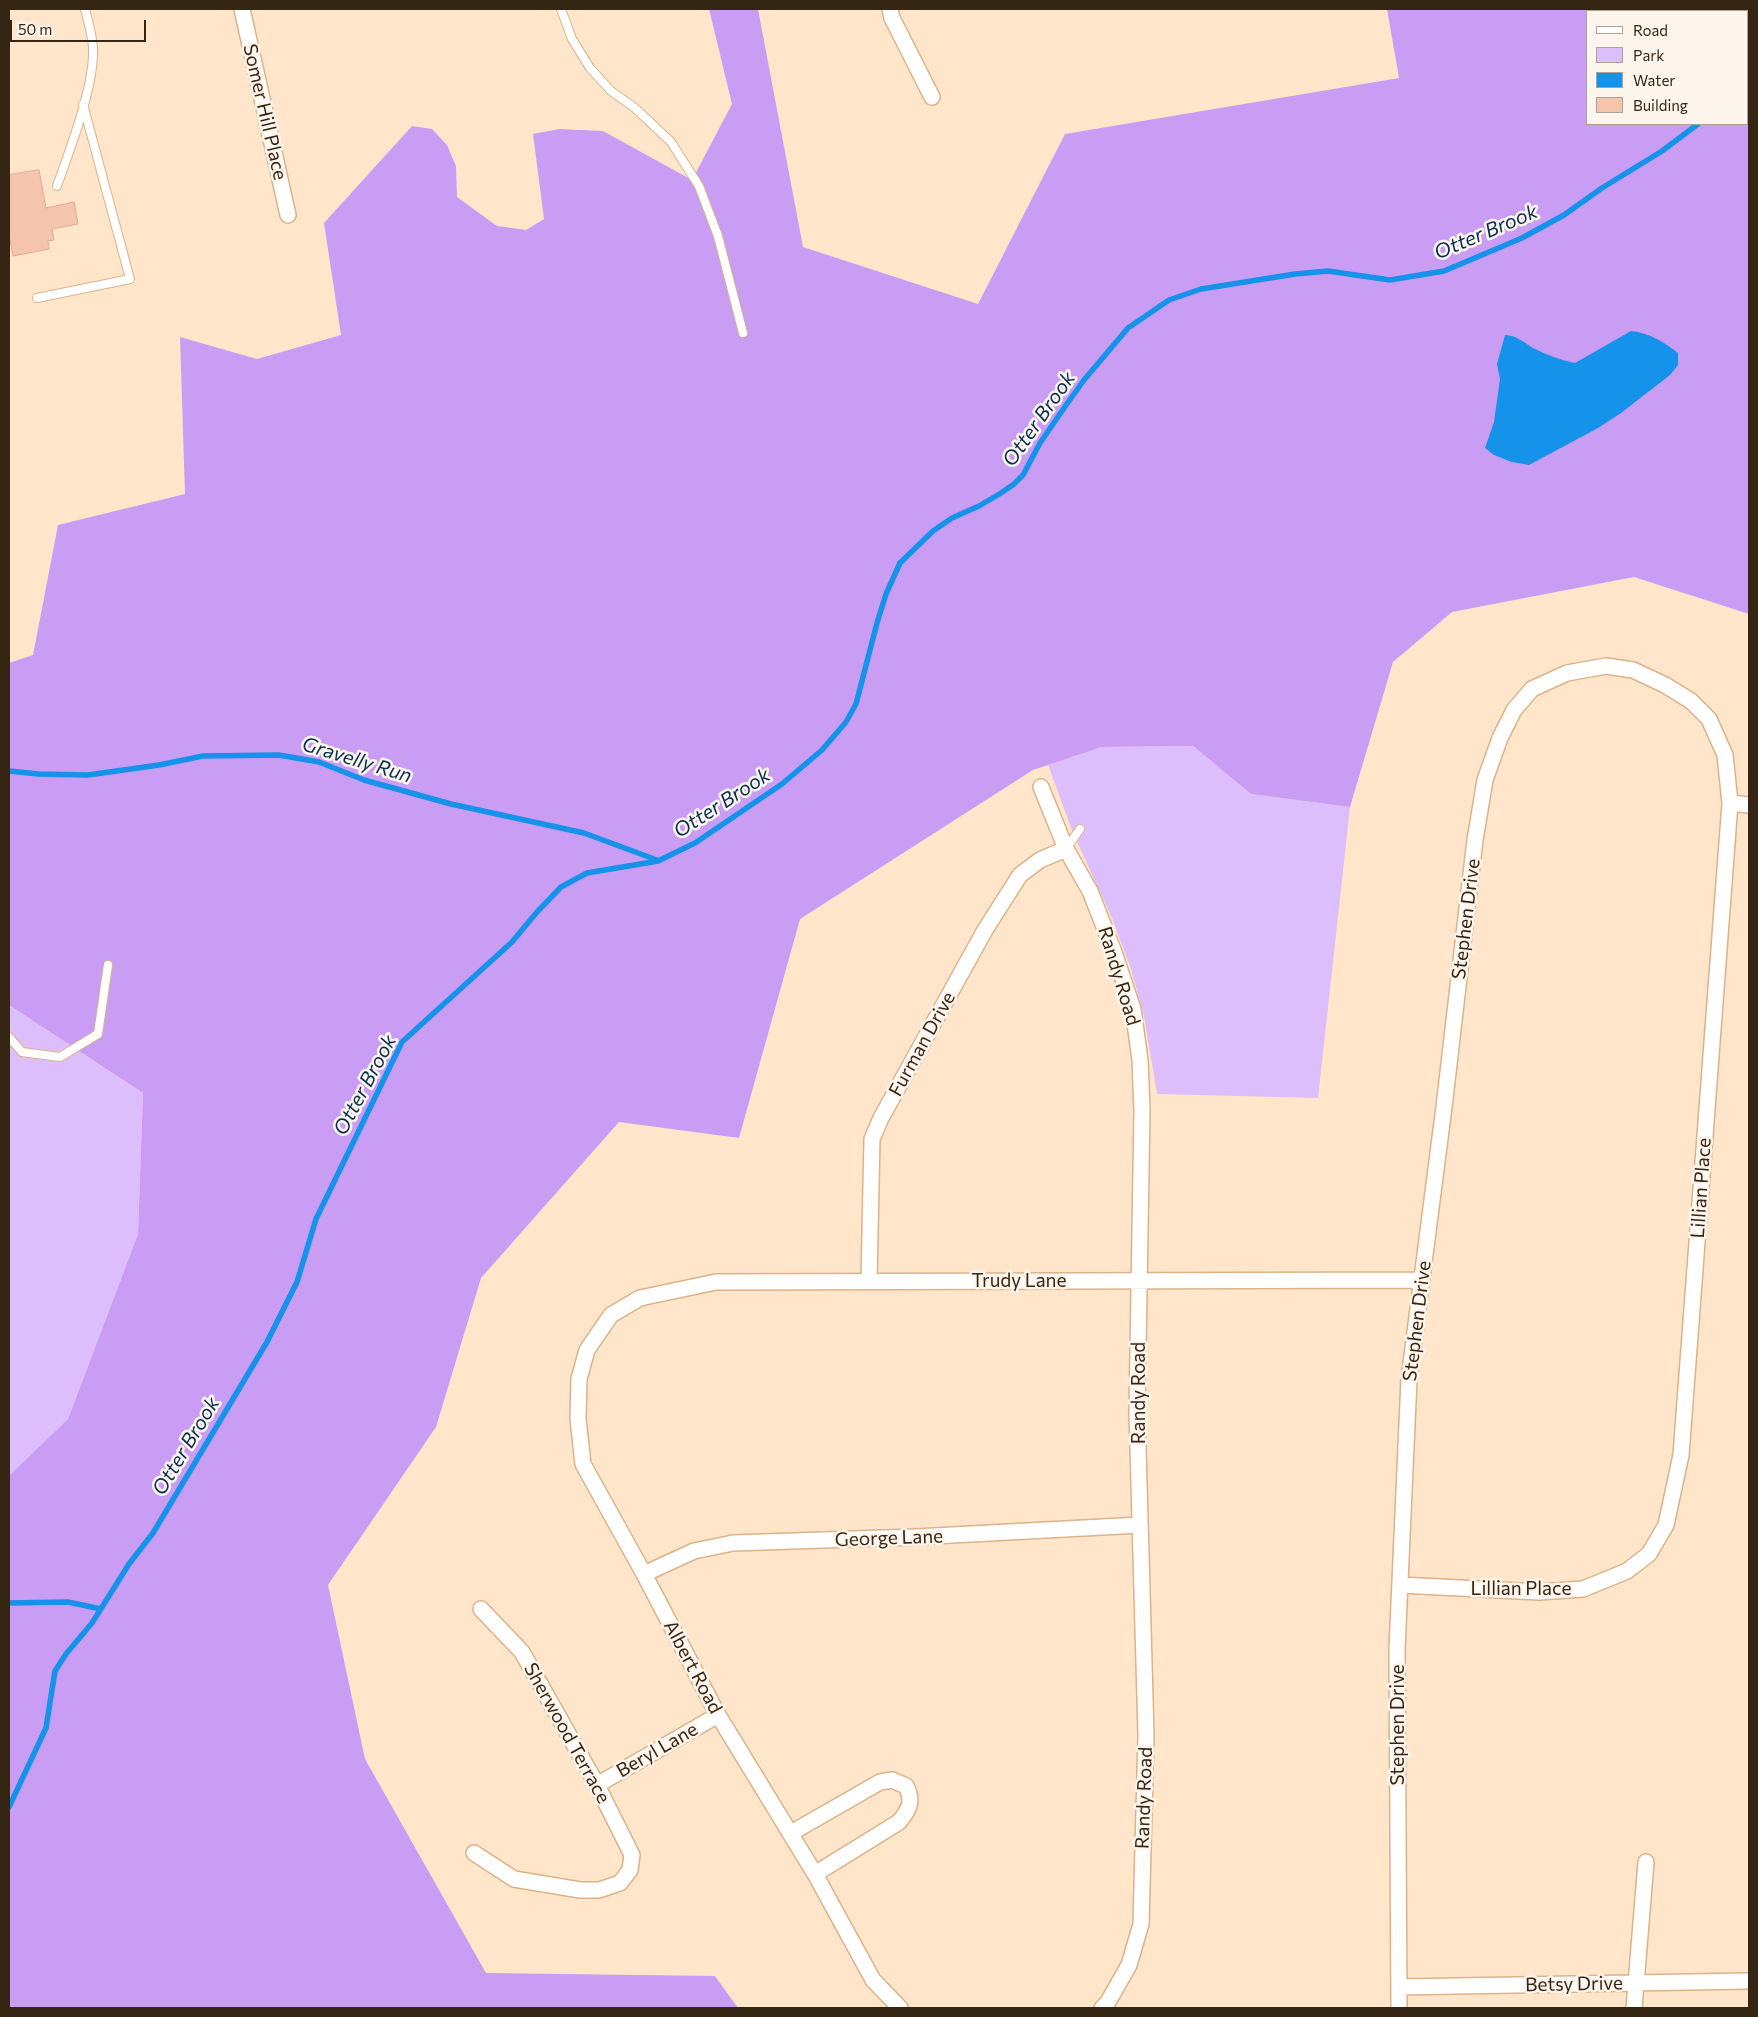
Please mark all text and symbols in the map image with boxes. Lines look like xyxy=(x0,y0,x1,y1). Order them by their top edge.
scale bar xyxy=(12,10,149,42)
legend xyxy=(1586,10,1748,125)
text: 50 m xyxy=(18,20,52,38)
text: Road xyxy=(1633,21,1668,39)
street label: Somer Hill Place xyxy=(238,42,292,182)
text: Park xyxy=(1633,46,1664,64)
text: Water xyxy=(1633,71,1675,89)
text: Building xyxy=(1633,96,1688,114)
water label: Otter Brook xyxy=(1431,199,1541,265)
water label: Otter Brook xyxy=(998,367,1080,471)
water label: Gravelly Run xyxy=(299,732,415,788)
water label: Otter Brook xyxy=(669,763,775,843)
street label: Stephen Drive xyxy=(1447,857,1485,981)
street label: Randy Road xyxy=(1093,924,1145,1028)
street label: Furman Drive xyxy=(884,988,960,1100)
water label: Otter Brook xyxy=(329,1031,401,1139)
street label: Lillian Place xyxy=(1686,1137,1716,1239)
street label: Stephen Drive xyxy=(1398,1259,1436,1383)
street label: Trudy Lane xyxy=(972,1270,1066,1292)
street label: Randy Road xyxy=(1128,1342,1150,1444)
water label: Otter Brook xyxy=(147,1393,225,1499)
street label: George Lane xyxy=(834,1525,944,1551)
street label: Lillian Place xyxy=(1471,1578,1571,1600)
street label: Albert Road xyxy=(659,1616,727,1718)
street label: Sherwood Terrace xyxy=(519,1659,615,1807)
street label: Stephen Drive xyxy=(1387,1664,1409,1786)
street label: Beryl Lane xyxy=(612,1718,702,1782)
street label: Randy Road xyxy=(1131,1746,1157,1850)
street label: Betsy Drive xyxy=(1525,1972,1623,1996)

